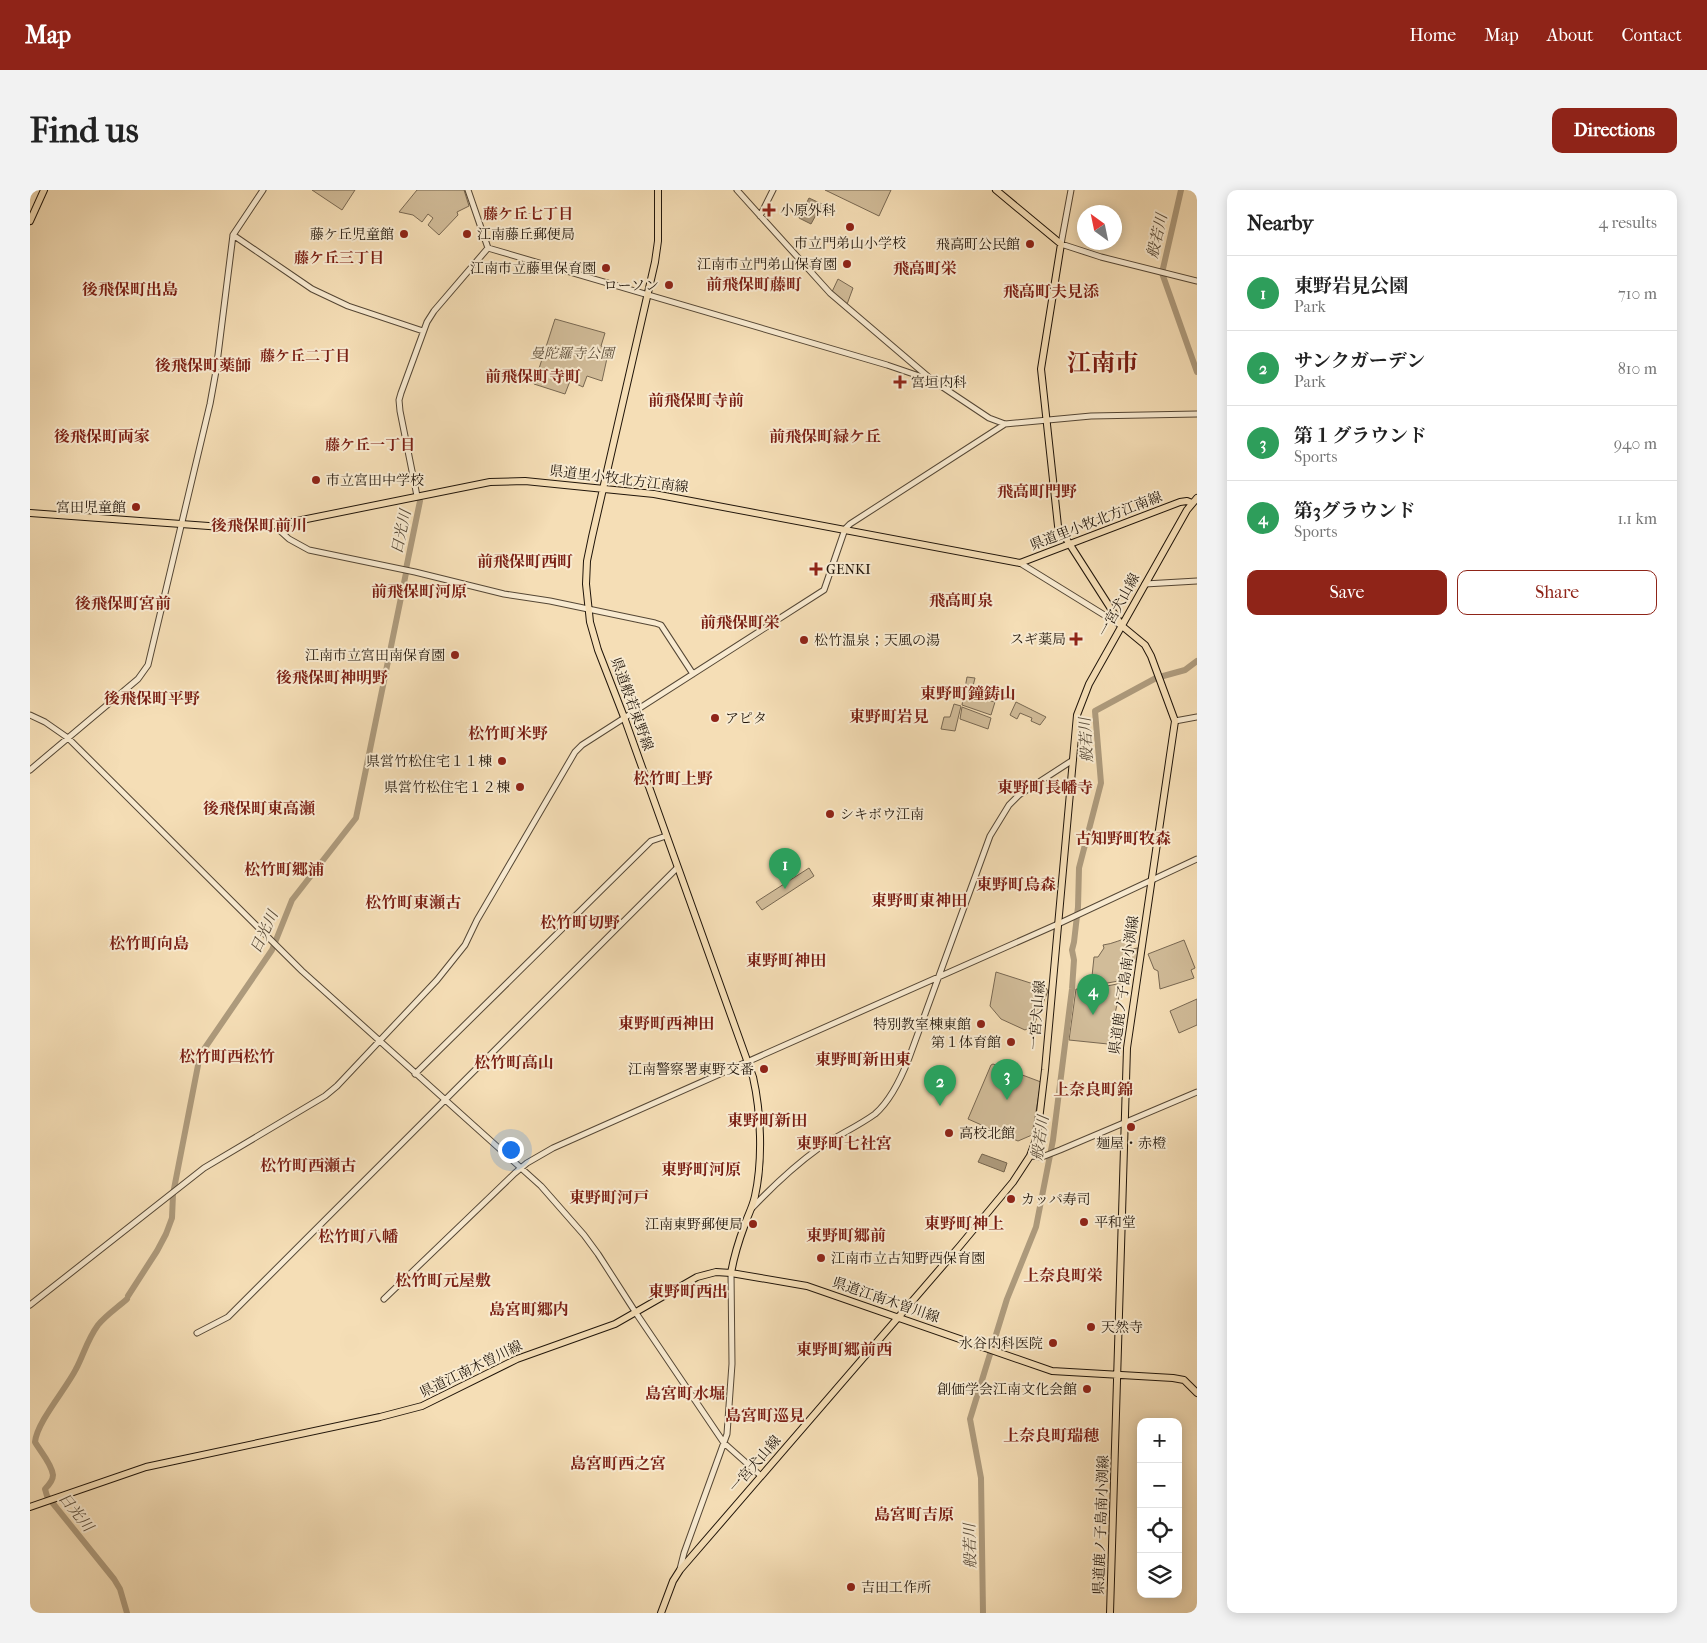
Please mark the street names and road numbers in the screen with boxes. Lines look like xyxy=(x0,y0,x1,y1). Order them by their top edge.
street label: 県道里小牧北方江南線 xyxy=(548,462,690,496)
street label: 県道里小牧北方江南線 xyxy=(1028,488,1164,554)
street label: 一宮犬山線 xyxy=(1095,570,1143,640)
street label: 県道般若東野線 xyxy=(607,655,657,753)
street label: 県道鹿ノ子島南小渕線 xyxy=(1106,914,1142,1056)
street label: 一宮犬山線 xyxy=(1025,979,1049,1051)
street label: 県道江南木曽川線 xyxy=(830,1274,942,1326)
street label: 県道江南木曽川線 xyxy=(417,1337,525,1401)
street label: 一宮犬山線 xyxy=(726,1432,784,1496)
street label: 県道鹿ノ子島南小渕線 xyxy=(1090,1455,1112,1595)

